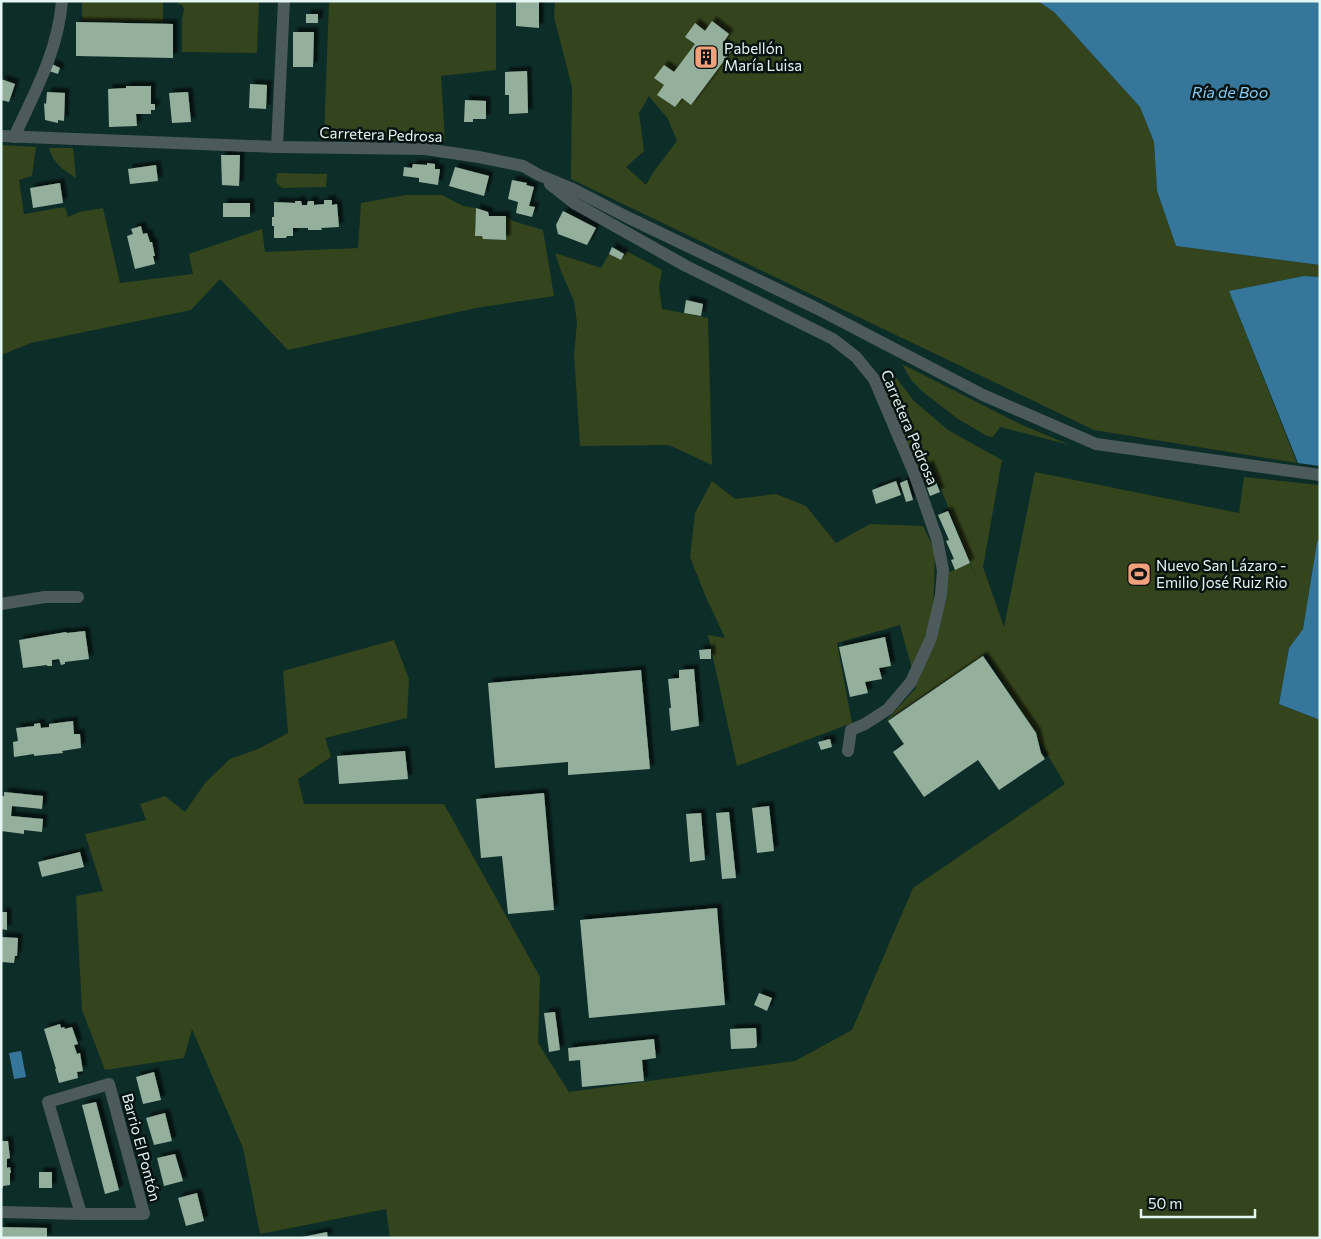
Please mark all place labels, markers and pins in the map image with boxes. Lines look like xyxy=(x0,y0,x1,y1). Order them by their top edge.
place label: Pabellón María Luisa xyxy=(724,39,802,74)
building icon: Pabellón María Luisa xyxy=(693,44,719,70)
place label: Nuevo San Lázaro - Emilio José Ruiz Rio xyxy=(1156,556,1288,591)
sports icon: Nuevo San Lázaro - Emilio José Ruiz Rio xyxy=(1126,561,1152,587)

